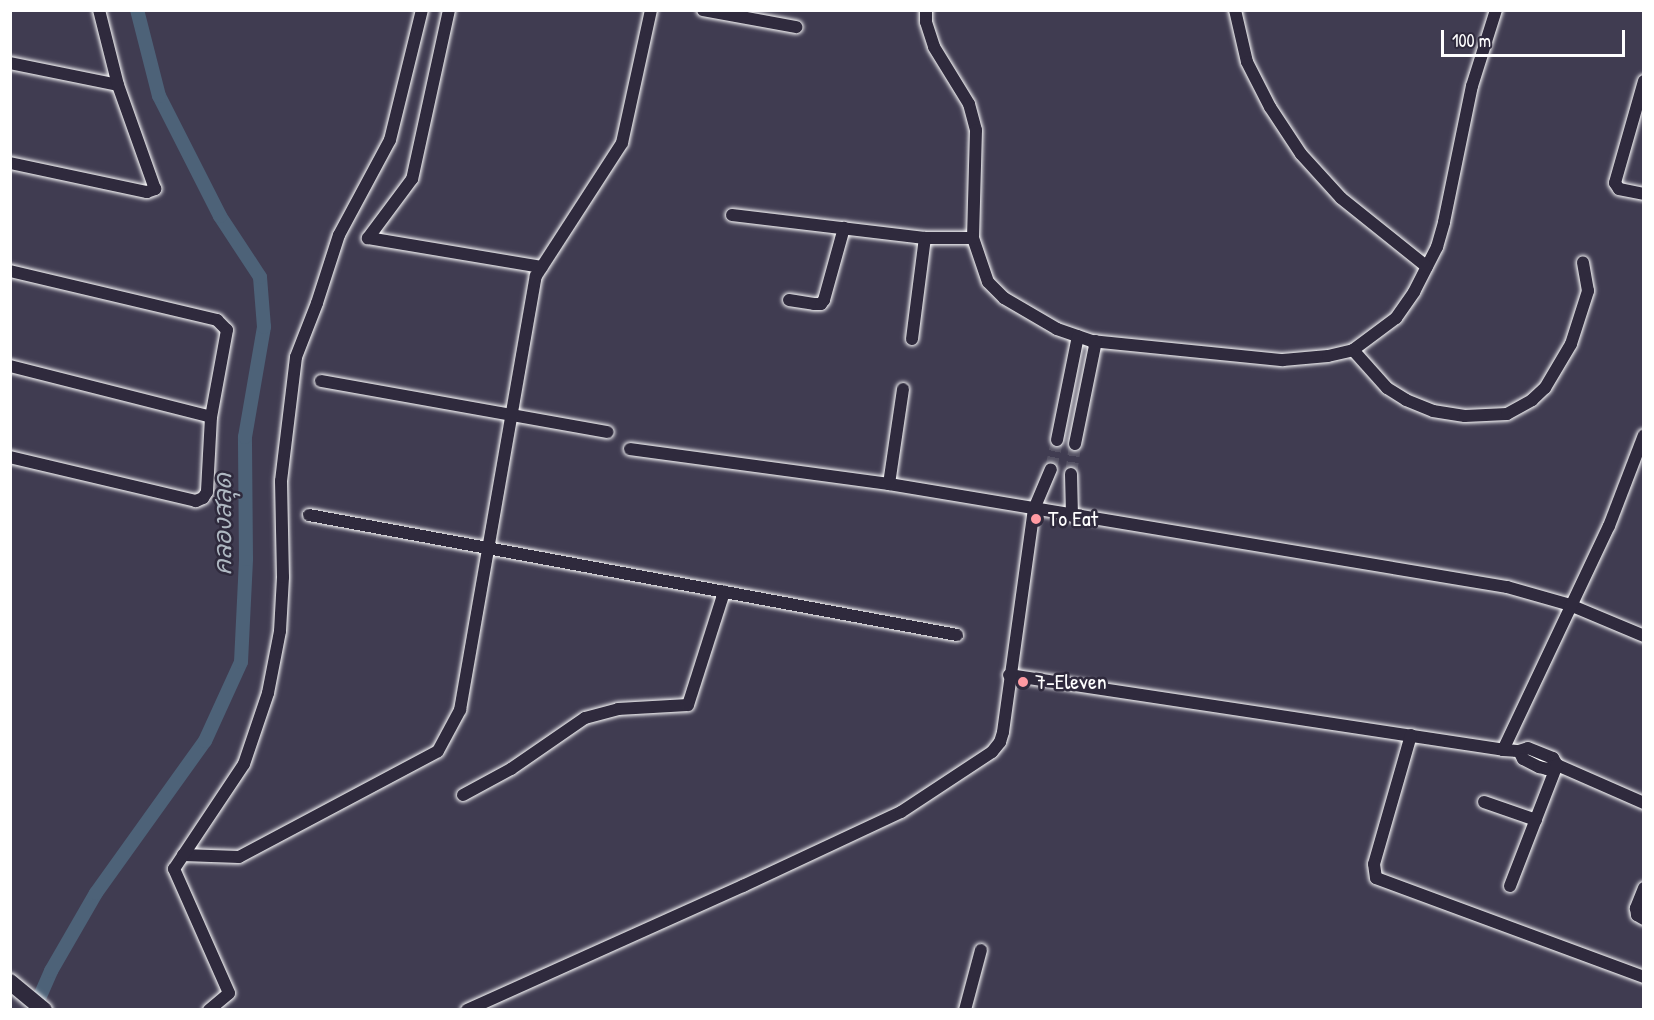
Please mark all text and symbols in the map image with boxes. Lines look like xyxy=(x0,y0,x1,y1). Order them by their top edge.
scale bar xyxy=(1444,18,1628,56)
text: 100 m xyxy=(1452,28,1491,53)
water label: คลองสลุด xyxy=(209,473,237,575)
place label: To Eat xyxy=(1048,506,1098,532)
marker: To Eat xyxy=(1029,512,1043,526)
place label: 7-Eleven xyxy=(1035,669,1107,695)
marker: 7-Eleven xyxy=(1016,675,1030,689)

